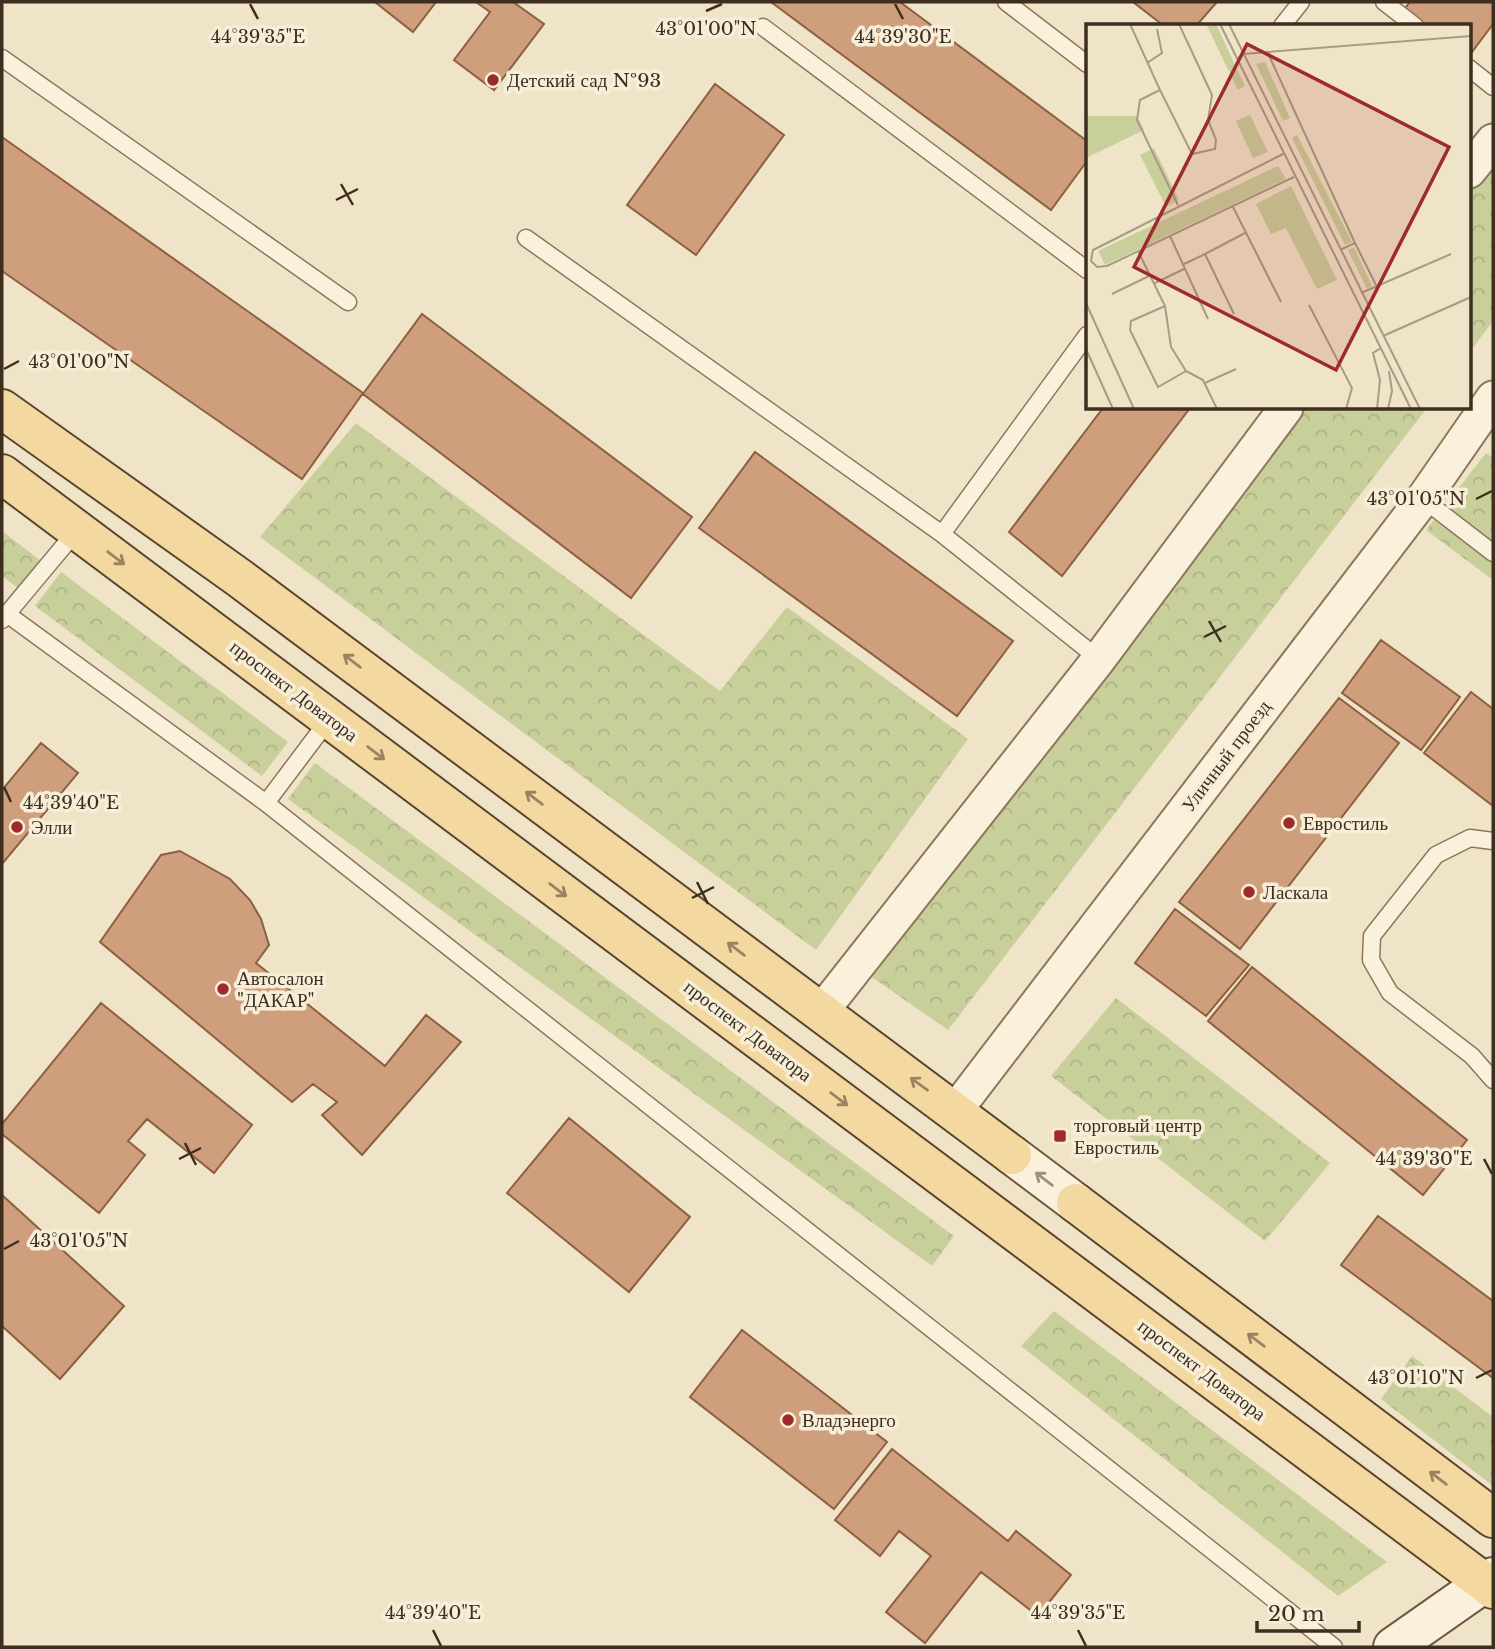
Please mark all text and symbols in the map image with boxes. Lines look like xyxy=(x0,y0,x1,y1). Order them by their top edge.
text: 43°01'00"N xyxy=(655,18,757,40)
inset map xyxy=(1086,24,1470,410)
text: 44°39'35"E xyxy=(211,26,305,48)
text: 44°39'30"E xyxy=(854,26,952,48)
place label: Детский сад №93 xyxy=(507,69,661,92)
marker: Детский сад №93 xyxy=(485,72,501,88)
text: 43°01'00"N xyxy=(28,351,130,373)
text: 43°01'05"N xyxy=(1367,488,1465,510)
one-way arrow xyxy=(106,551,125,565)
street label: проспект Доватора xyxy=(226,635,363,747)
one-way arrow xyxy=(343,654,362,669)
street label: Уличный проезд xyxy=(1177,695,1276,816)
one-way arrow xyxy=(366,746,385,761)
one-way arrow xyxy=(525,790,544,805)
text: 44°39'40"E xyxy=(23,792,119,814)
place label: Евростиль xyxy=(1303,812,1388,835)
marker: Евростиль xyxy=(1281,815,1297,831)
place label: Элли xyxy=(31,816,72,839)
marker: Элли xyxy=(9,819,25,835)
place label: Ласкала xyxy=(1263,881,1329,904)
one-way arrow xyxy=(549,882,567,897)
marker: Ласкала xyxy=(1241,884,1257,900)
one-way arrow xyxy=(727,941,746,956)
place label: Автосалон "ДАКАР" xyxy=(237,967,324,1012)
street label: проспект Доватора xyxy=(680,975,817,1087)
marker: Автосалон "ДАКАР" xyxy=(215,981,231,997)
one-way arrow xyxy=(909,1077,928,1092)
one-way arrow xyxy=(829,1092,848,1107)
place label: торговый центр Евростиль xyxy=(1074,1114,1202,1159)
marker: торговый центр Евростиль xyxy=(1052,1128,1068,1144)
text: 44°39'30"E xyxy=(1375,1148,1473,1170)
one-way arrow xyxy=(1035,1172,1054,1187)
text: 43°01'05"N xyxy=(30,1230,128,1252)
street label: проспект Доватора xyxy=(1134,1314,1271,1426)
one-way arrow xyxy=(1248,1333,1266,1348)
text: 43°01'10"N xyxy=(1368,1367,1464,1389)
place label: Владэнерго xyxy=(802,1409,896,1432)
marker: Владэнерго xyxy=(780,1412,796,1428)
one-way arrow xyxy=(1428,1471,1447,1486)
scale bar xyxy=(1257,1590,1358,1634)
text: 20 m xyxy=(1268,1601,1325,1627)
text: 44°39'40"E xyxy=(385,1602,481,1624)
text: 44°39'35"E xyxy=(1031,1602,1125,1624)

